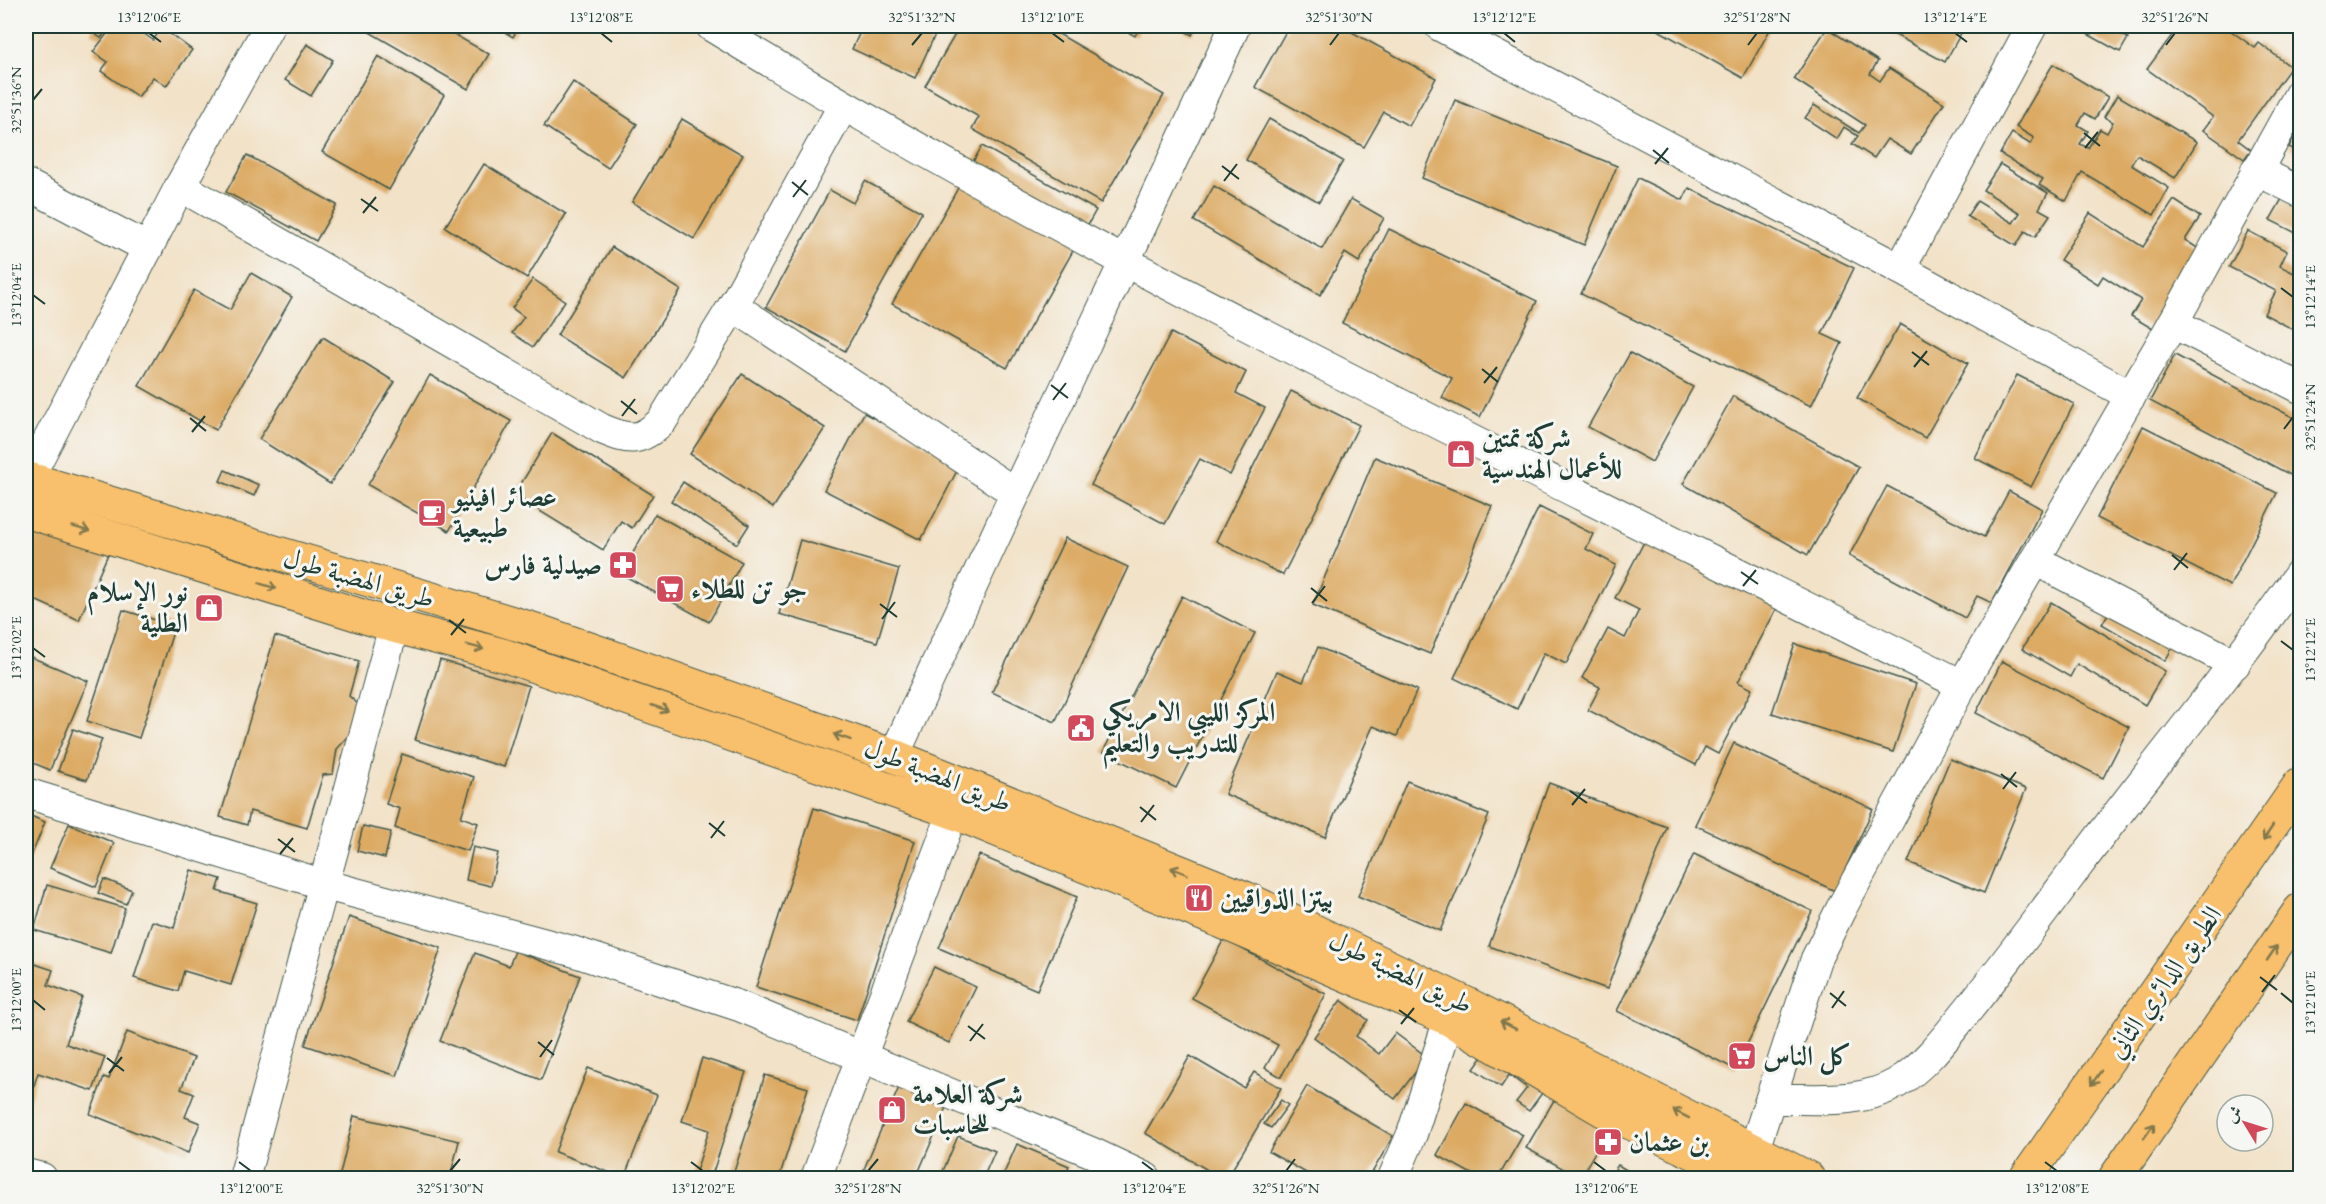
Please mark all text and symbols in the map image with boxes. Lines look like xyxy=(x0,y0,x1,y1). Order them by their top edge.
text: 13°12'06"E xyxy=(117,7,182,26)
text: 13°12'08"E xyxy=(569,7,634,26)
text: 32°51'32"N xyxy=(888,7,956,26)
text: 13°12'10"E xyxy=(1020,7,1085,26)
text: 32°51'30"N xyxy=(1305,7,1373,26)
text: 13°12'12"E xyxy=(1472,7,1537,26)
text: 32°51'28"N xyxy=(1723,7,1791,26)
text: 13°12'14"E xyxy=(1923,7,1988,26)
text: 32°51'26"N xyxy=(2141,7,2209,26)
text: 32°51'36"N xyxy=(6,66,25,134)
text: 13°12'04"E xyxy=(6,262,25,327)
text: 13°12'14"E xyxy=(2300,264,2319,329)
text: 32°51'24"N xyxy=(2300,383,2319,451)
place label: شركة تمتين للأعمال الهندسية xyxy=(1482,420,1622,486)
shop icon: شركة تمتين للأعمال الهندسية xyxy=(1445,438,1477,470)
place label: عصائر افينيو طبيعية xyxy=(450,479,557,545)
cafe icon: عصائر افينيو طبيعية xyxy=(416,497,448,529)
one-way arrow xyxy=(71,524,90,535)
street label: طريق الهضبة طول xyxy=(279,539,439,616)
place label: صيدلية فارس xyxy=(484,547,602,582)
pharmacy icon: صيدلية فارس xyxy=(607,549,639,581)
place label: جو تن للطلاء xyxy=(691,571,808,606)
supermarket icon: جو تن للطلاء xyxy=(654,573,686,605)
place label: نور الإسلام الطلية xyxy=(87,574,188,640)
one-way arrow xyxy=(258,582,277,593)
shop icon: نور الإسلام الطلية xyxy=(193,592,225,624)
text: 13°12'02"E xyxy=(6,615,25,680)
text: 13°12'12"E xyxy=(2300,617,2319,682)
one-way arrow xyxy=(465,642,484,654)
place label: المركز الليبي الامريكي للتدريب والتعليم xyxy=(1102,694,1275,770)
one-way arrow xyxy=(650,703,669,714)
public building icon: المركز الليبي الامريكي للتدريب والتعليم xyxy=(1065,712,1097,744)
street label: طريق الهضبة طول xyxy=(859,729,1017,820)
one-way arrow xyxy=(833,731,852,742)
one-way arrow xyxy=(2262,824,2274,840)
one-way arrow xyxy=(1170,865,1189,876)
place label: بيتزا الذواقيين xyxy=(1220,880,1333,915)
restaurant icon: بيتزا الذواقيين xyxy=(1183,882,1215,914)
street label: الطريق الدائري الثاني xyxy=(2098,898,2233,1068)
street label: طريق الهضبة طول xyxy=(1324,922,1479,1021)
one-way arrow xyxy=(2266,945,2278,962)
text: 13°12'00"E xyxy=(6,967,25,1032)
text: 13°12'10"E xyxy=(2300,970,2319,1035)
one-way arrow xyxy=(1499,1018,1517,1030)
place label: كل الناس xyxy=(1763,1038,1852,1075)
supermarket icon: كل الناس xyxy=(1726,1040,1758,1072)
one-way arrow xyxy=(2090,1070,2102,1086)
place label: شركة العلامة للحاسبات xyxy=(913,1076,1023,1142)
north arrow xyxy=(2215,1093,2275,1153)
shop icon: شركة العلامة للحاسبات xyxy=(876,1094,908,1126)
text: ش xyxy=(2220,1101,2247,1127)
one-way arrow xyxy=(1673,1107,1691,1119)
one-way arrow xyxy=(2143,1123,2155,1139)
place label: بن عثمان xyxy=(1629,1124,1709,1159)
pharmacy icon: بن عثمان xyxy=(1592,1126,1624,1158)
text: 13°12'00"E xyxy=(219,1178,284,1197)
text: 32°51'30"N xyxy=(416,1178,484,1197)
text: 13°12'02"E xyxy=(671,1178,736,1197)
text: 32°51'28"N xyxy=(834,1178,902,1197)
text: 13°12'04"E xyxy=(1122,1178,1187,1197)
text: 32°51'26"N xyxy=(1252,1178,1320,1197)
text: 13°12'06"E xyxy=(1574,1178,1639,1197)
text: 13°12'08"E xyxy=(2025,1178,2090,1197)

